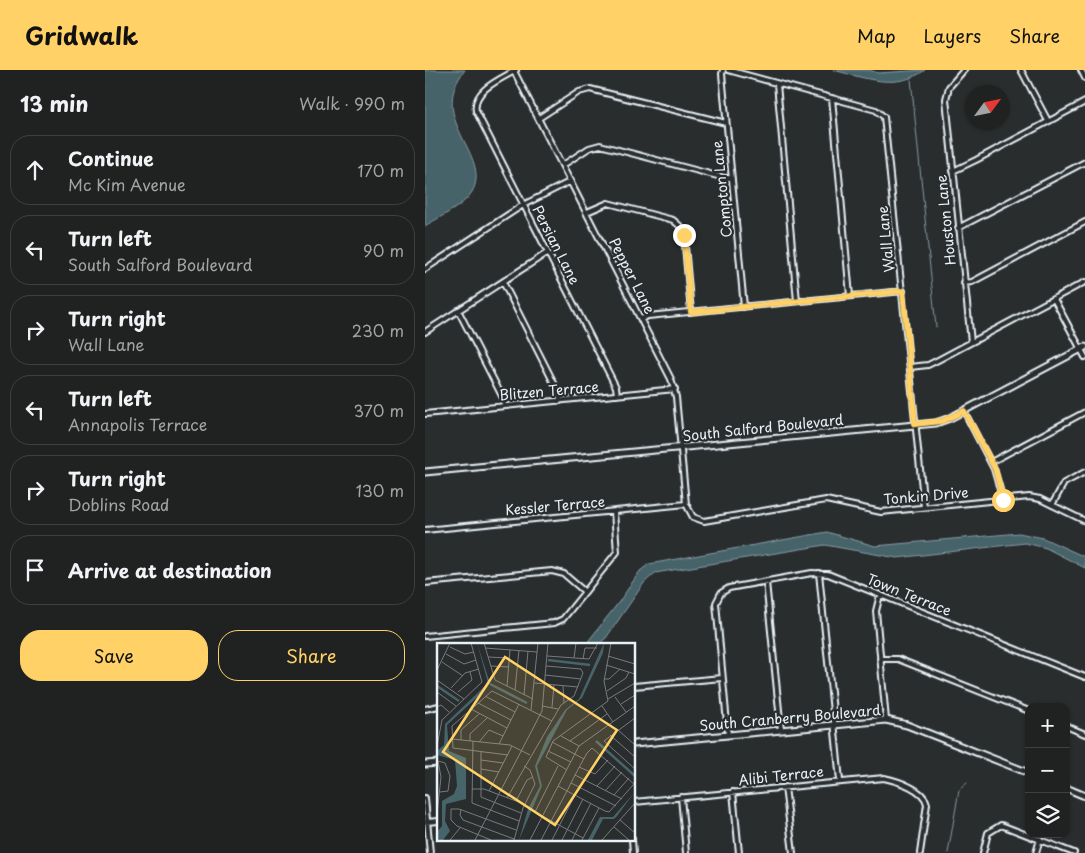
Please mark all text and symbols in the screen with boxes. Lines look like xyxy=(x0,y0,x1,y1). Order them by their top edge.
text: Gridwalk xyxy=(25,17,138,53)
text: Map xyxy=(857,22,896,49)
text: Layers xyxy=(924,22,981,49)
text: Share xyxy=(1009,22,1060,49)
north arrow xyxy=(965,85,1010,130)
text: 13 min xyxy=(20,87,88,119)
text: Walk · 990 m xyxy=(299,91,405,115)
street label: Compton Lane xyxy=(706,139,737,239)
text: Continue xyxy=(68,144,154,172)
icon: ahead xyxy=(21,156,49,184)
text: 170 m xyxy=(358,158,404,182)
text: Mc Kim Avenue xyxy=(68,172,186,196)
street label: Houston Lane xyxy=(930,173,961,267)
street label: Persian Lane xyxy=(527,201,586,288)
street label: Wall Lane xyxy=(872,205,899,273)
text: Turn left xyxy=(68,224,152,252)
route end xyxy=(673,224,696,247)
street label: Pepper Lane xyxy=(604,234,661,318)
icon: left xyxy=(21,236,49,264)
text: 90 m xyxy=(363,238,404,262)
text: South Salford Boulevard xyxy=(68,252,252,276)
text: Turn right xyxy=(68,304,166,332)
icon: right xyxy=(21,316,49,344)
text: 230 m xyxy=(352,318,404,342)
text: Wall Lane xyxy=(68,332,145,356)
street label: Blitzen Terrace xyxy=(498,376,600,405)
text: Turn left xyxy=(68,384,152,412)
icon: left xyxy=(21,396,49,424)
text: 370 m xyxy=(354,398,404,422)
street label: South Salford Boulevard xyxy=(682,409,845,446)
text: Annapolis Terrace xyxy=(68,412,207,436)
text: Turn right xyxy=(68,464,166,492)
icon: right xyxy=(21,476,49,504)
text: 130 m xyxy=(356,478,404,502)
street label: Tonkin Drive xyxy=(883,481,969,510)
route start xyxy=(992,489,1015,512)
street label: Kessler Terrace xyxy=(504,491,606,520)
text: Doblins Road xyxy=(68,492,169,516)
icon: arrive xyxy=(21,556,49,584)
text: Arrive at destination xyxy=(68,556,272,584)
street label: Town Terrace xyxy=(864,568,955,621)
button: Save xyxy=(20,630,208,681)
button: Share xyxy=(218,630,405,681)
inset map xyxy=(437,643,635,840)
street label: South Cranberry Boulevard xyxy=(698,699,882,736)
map controls xyxy=(1025,703,1070,838)
button: + xyxy=(1025,703,1070,748)
button: − xyxy=(1025,748,1070,793)
street label: Alibi Terrace xyxy=(737,761,825,790)
button: layers xyxy=(1025,793,1070,838)

